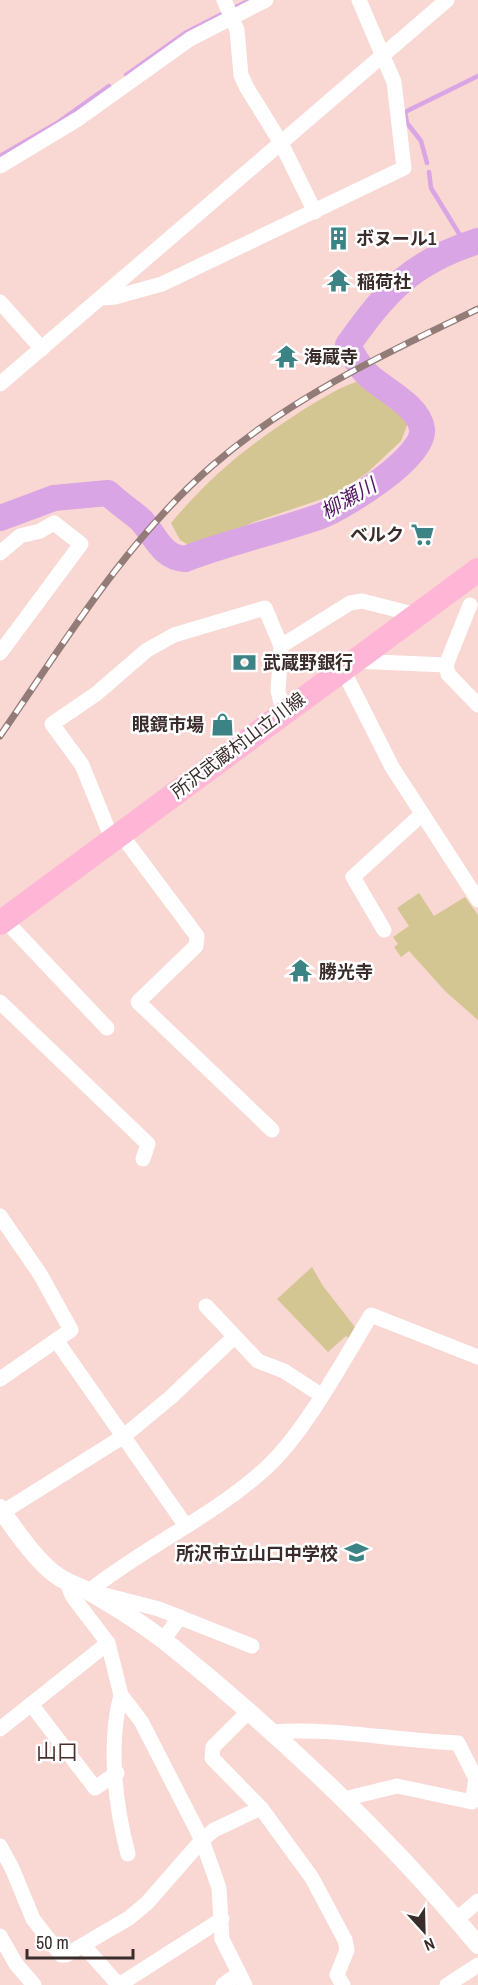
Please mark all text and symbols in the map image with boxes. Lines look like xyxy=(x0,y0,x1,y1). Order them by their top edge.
building icon: ボヌール1 xyxy=(325,225,351,251)
place label: ボヌール1 xyxy=(356,226,437,251)
temple icon: 稲荷社 xyxy=(326,268,352,294)
place label: 稲荷社 xyxy=(357,269,411,294)
temple icon: 海蔵寺 xyxy=(273,343,299,369)
place label: 海蔵寺 xyxy=(304,344,358,369)
water label: 柳瀬川 xyxy=(315,470,382,525)
supermarket icon: ベルク xyxy=(409,521,435,547)
place label: ベルク xyxy=(350,522,404,547)
bank icon: 武蔵野銀行 xyxy=(232,649,258,675)
place label: 武蔵野銀行 xyxy=(263,650,353,675)
street label: 所沢武蔵村山立川線 xyxy=(166,686,310,804)
shop icon: 眼鏡市場 xyxy=(209,711,235,737)
place label: 眼鏡市場 xyxy=(132,712,204,737)
temple icon: 勝光寺 xyxy=(288,958,314,984)
place label: 勝光寺 xyxy=(319,959,373,984)
school or university icon: 所沢市立山口中学校 xyxy=(343,1540,369,1566)
place label: 所沢市立山口中学校 xyxy=(176,1541,338,1566)
district label: 山口 xyxy=(36,1737,78,1766)
north arrow xyxy=(394,1901,454,1961)
scale bar xyxy=(27,1922,134,1960)
text: 50 m xyxy=(36,1930,69,1955)
text: N xyxy=(421,1933,438,1957)

